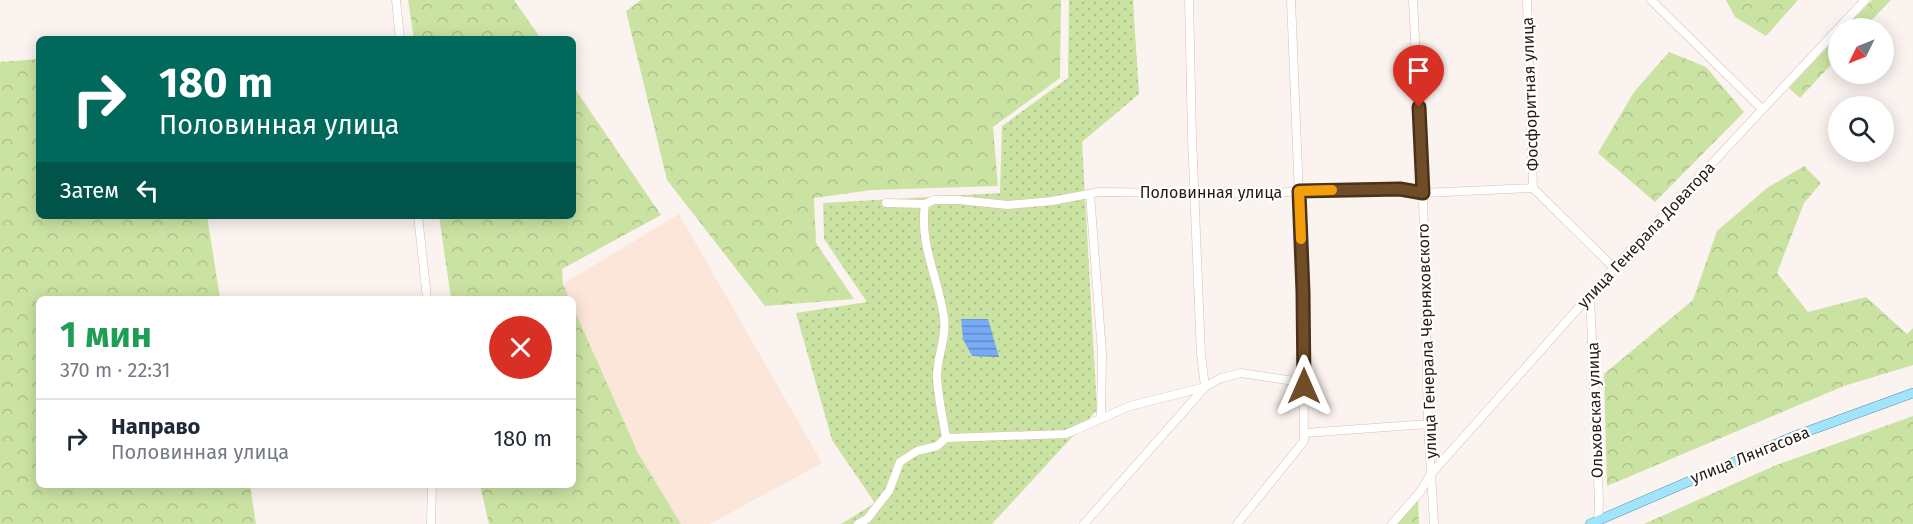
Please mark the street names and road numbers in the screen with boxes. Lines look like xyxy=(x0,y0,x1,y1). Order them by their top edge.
street label: Фосфоритная улица xyxy=(1518,17,1542,171)
street label: улица Генерала Доватора xyxy=(1573,158,1719,312)
street label: Половинная улица xyxy=(1140,183,1282,202)
street label: улица Генерала Черняховского xyxy=(1413,223,1441,459)
street label: Ольховская улица xyxy=(1583,342,1607,478)
street label: улица Лянгасова xyxy=(1688,422,1812,488)

